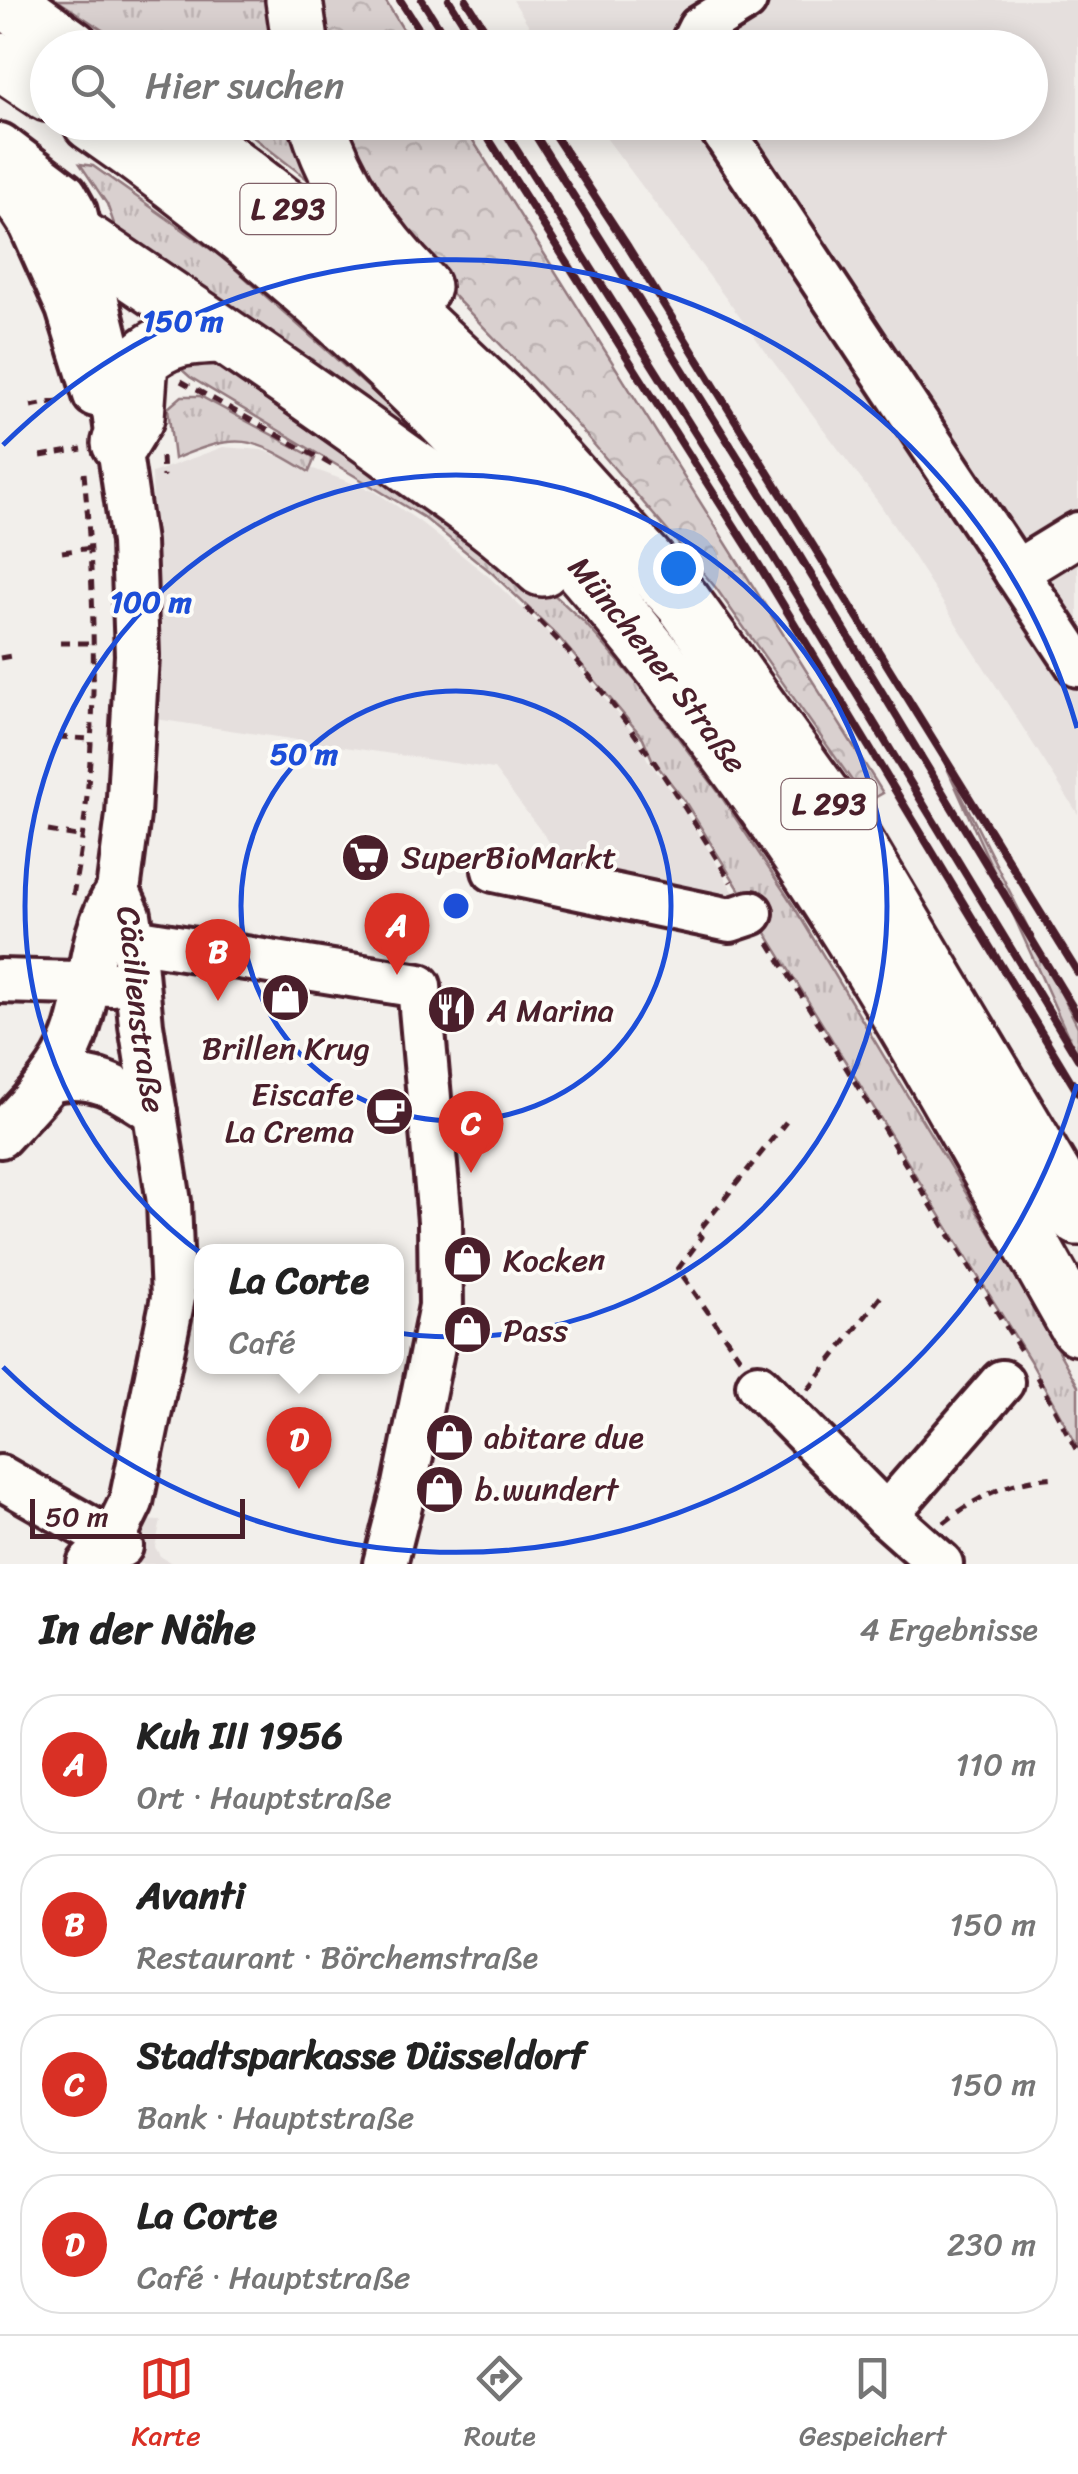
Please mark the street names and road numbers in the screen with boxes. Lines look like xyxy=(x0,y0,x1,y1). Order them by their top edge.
road number: L 293 xyxy=(240,184,336,234)
street label: Münchener Straße xyxy=(553,543,762,786)
road number: L 293 xyxy=(782,779,876,829)
street label: Cäcilienstraße xyxy=(99,902,182,1117)

